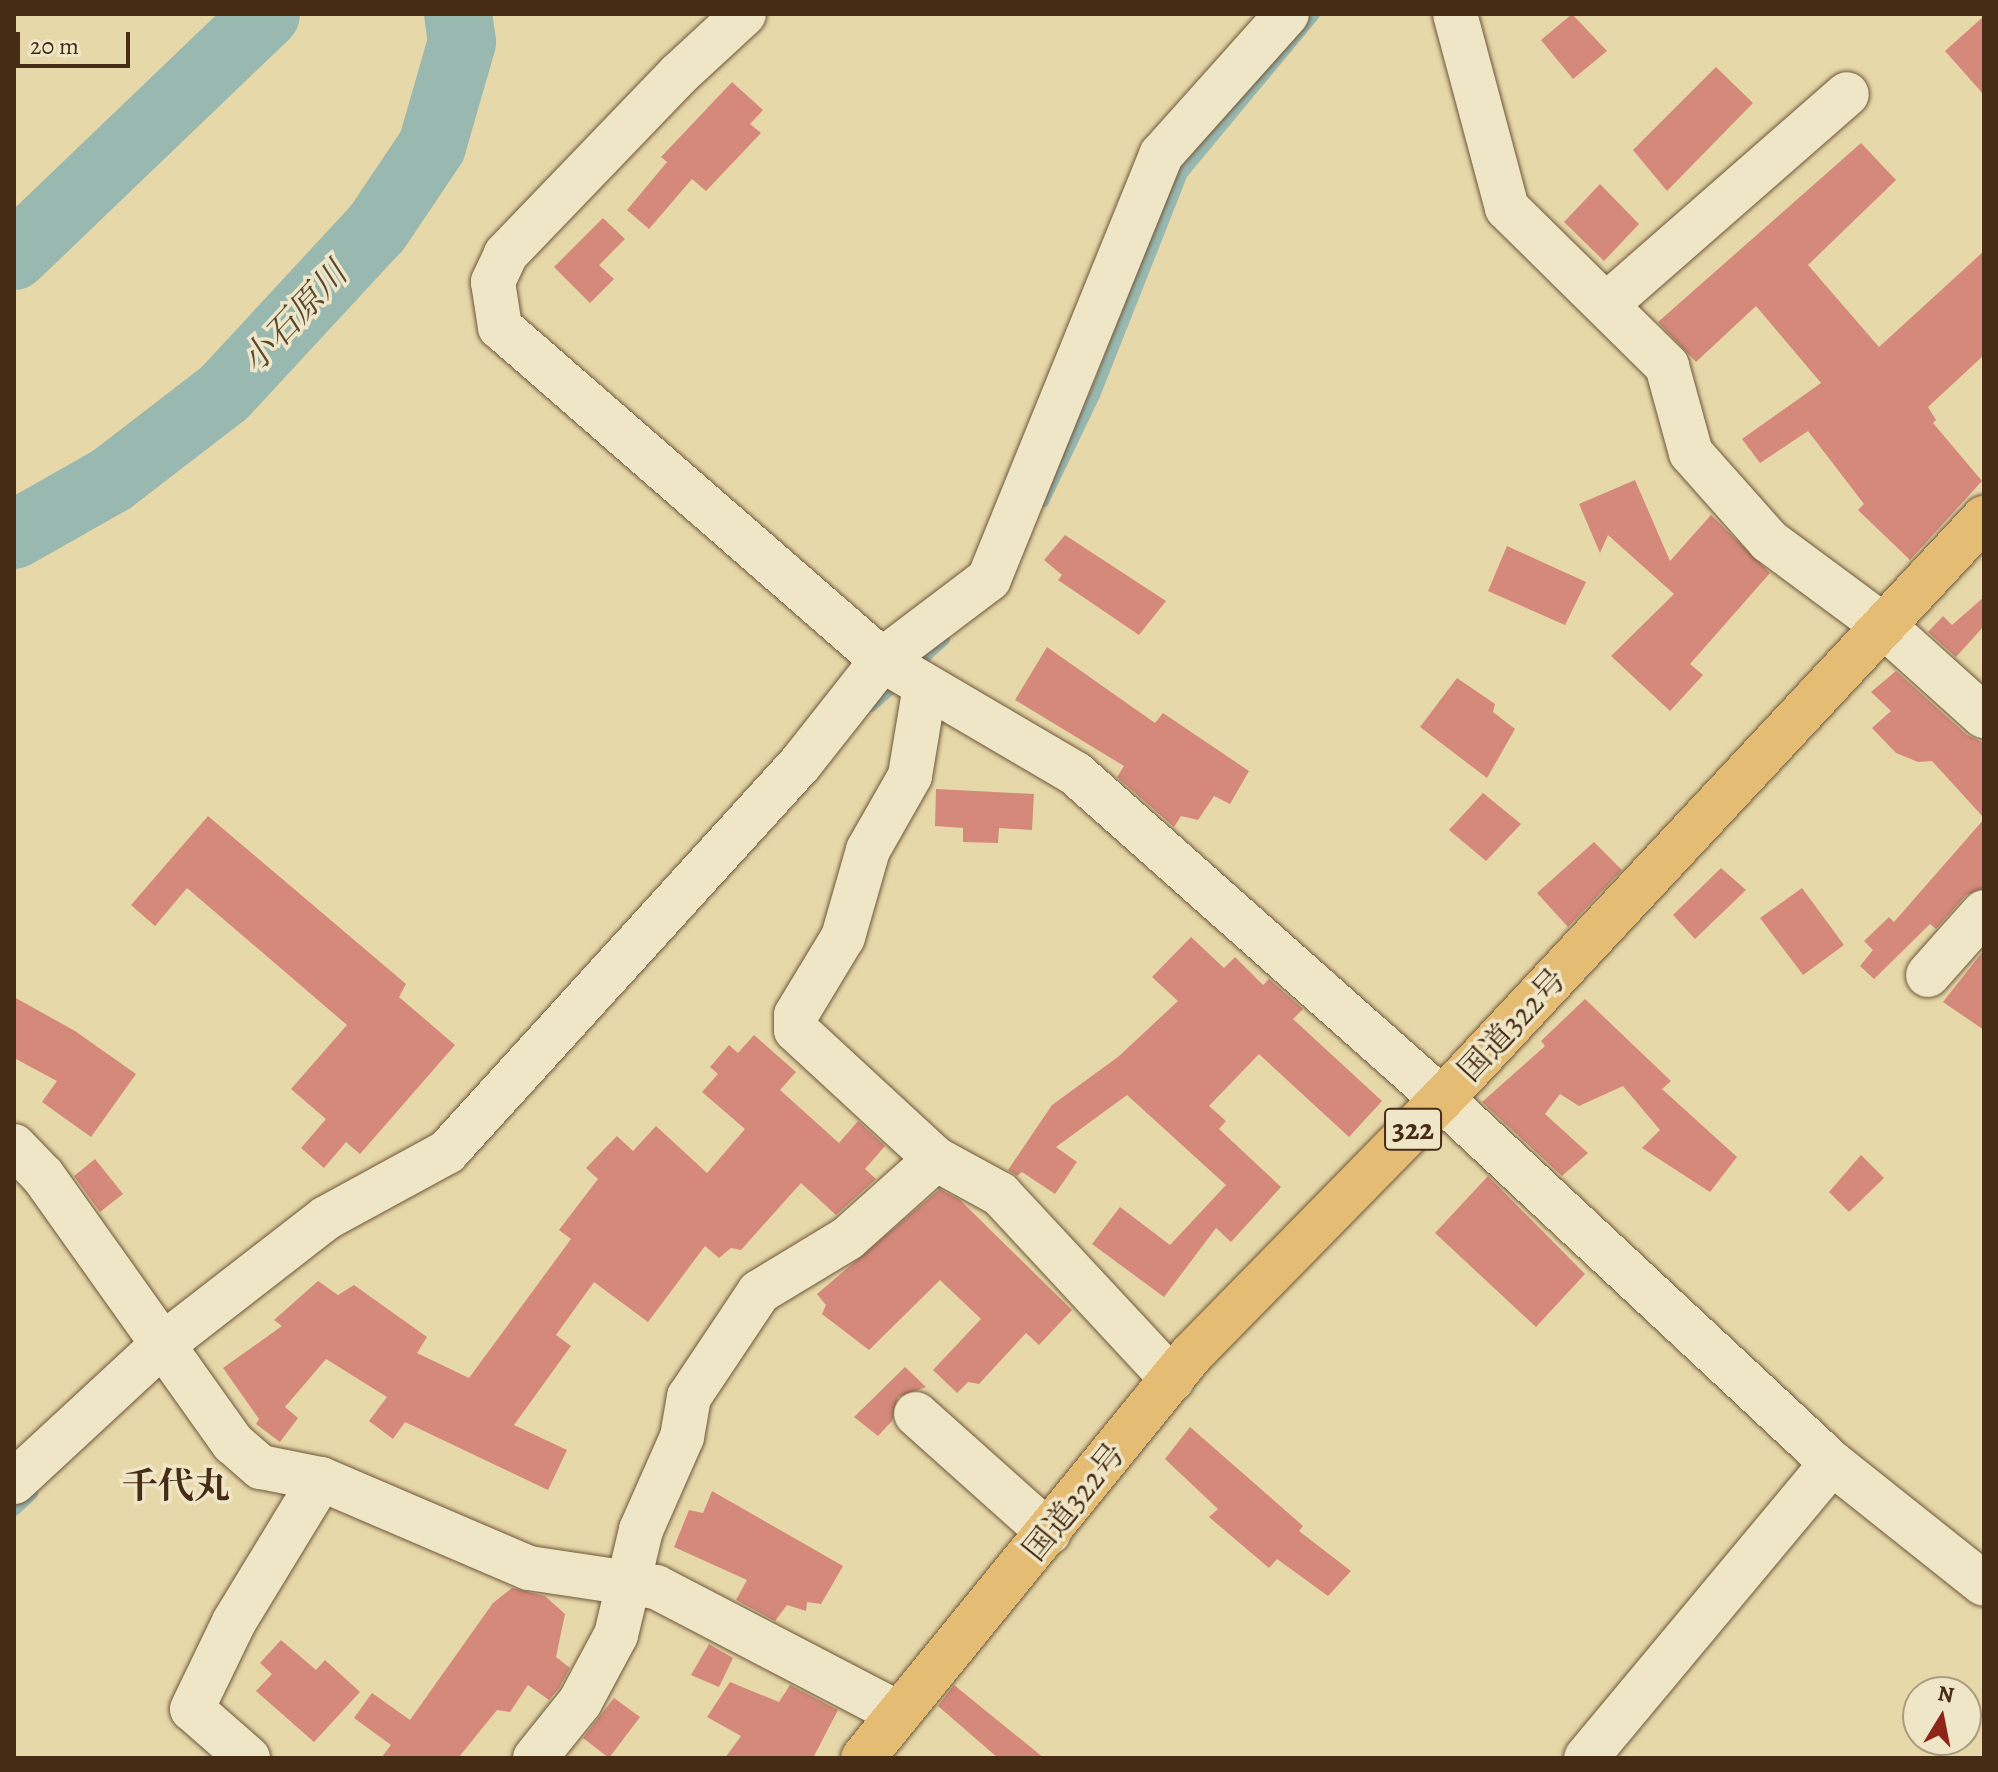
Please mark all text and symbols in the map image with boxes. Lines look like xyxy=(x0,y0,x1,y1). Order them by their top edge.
scale bar xyxy=(20,16,134,66)
text: 20 m xyxy=(30,30,79,62)
water label: 小石原川 xyxy=(233,253,355,381)
street label: 国道322号 xyxy=(1450,961,1574,1089)
road number: 322 xyxy=(1383,1103,1443,1155)
street label: 国道322号 xyxy=(1015,1436,1133,1568)
district label: 千代丸 xyxy=(122,1464,230,1508)
north arrow xyxy=(1902,1676,1982,1756)
text: N xyxy=(1935,1678,1956,1710)

